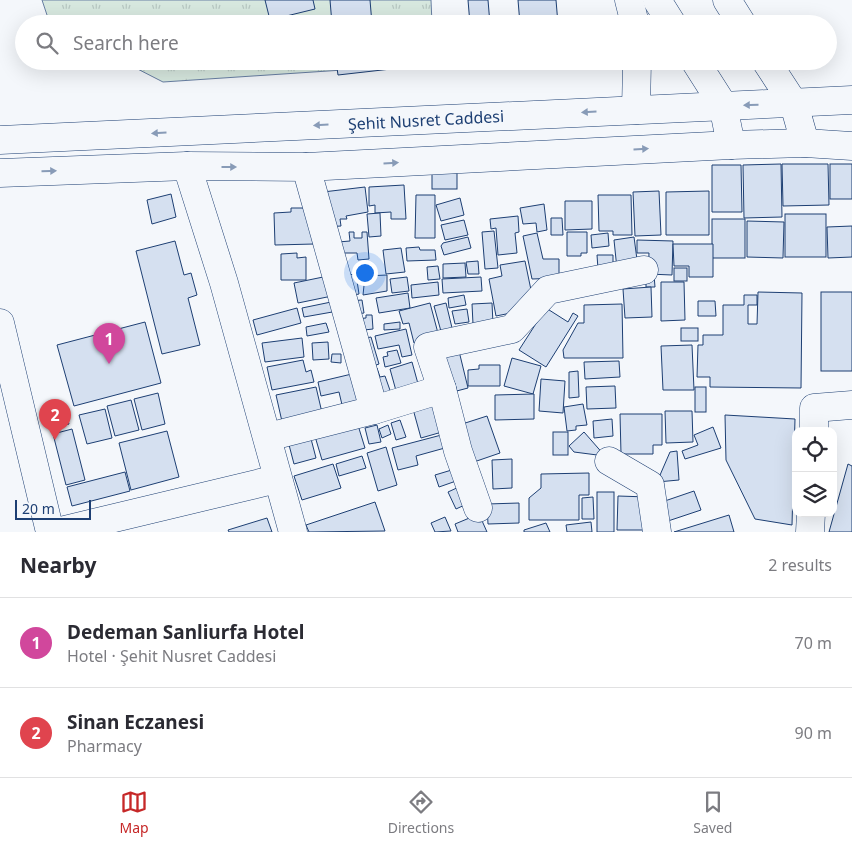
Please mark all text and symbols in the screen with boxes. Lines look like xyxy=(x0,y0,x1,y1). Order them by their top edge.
search box xyxy=(15,15,837,70)
icon: search xyxy=(33,29,61,57)
text: Search here xyxy=(73,30,179,56)
one-way arrow xyxy=(743,101,759,109)
street label: Şehit Nusret Caddesi xyxy=(347,105,505,135)
one-way arrow xyxy=(580,108,596,116)
one-way arrow xyxy=(313,121,329,129)
one-way arrow xyxy=(151,129,167,137)
one-way arrow xyxy=(633,145,649,153)
one-way arrow xyxy=(383,158,399,166)
one-way arrow xyxy=(221,163,237,171)
one-way arrow xyxy=(41,167,57,175)
your location xyxy=(352,260,378,286)
pin: 1 xyxy=(93,323,125,364)
pin: 2 xyxy=(39,399,71,440)
map controls xyxy=(792,427,837,517)
button: locate xyxy=(792,427,837,472)
button: layers xyxy=(792,472,837,517)
scale bar xyxy=(15,497,91,520)
text: 20 m xyxy=(22,499,55,518)
text: Nearby xyxy=(20,551,96,579)
text: 2 results xyxy=(768,554,832,576)
text: Dedeman Sanliurfa Hotel xyxy=(67,619,305,645)
text: 1 xyxy=(31,632,41,654)
text: 70 m xyxy=(795,632,832,654)
text: Hotel · Şehit Nusret Caddesi xyxy=(67,645,276,667)
text: Sinan Eczanesi xyxy=(67,709,204,735)
text: 2 xyxy=(31,722,41,744)
text: 90 m xyxy=(795,722,832,744)
text: Pharmacy xyxy=(67,735,142,757)
tab: Map xyxy=(120,788,149,837)
tab: Directions xyxy=(388,788,454,837)
tab: Saved xyxy=(693,788,732,837)

